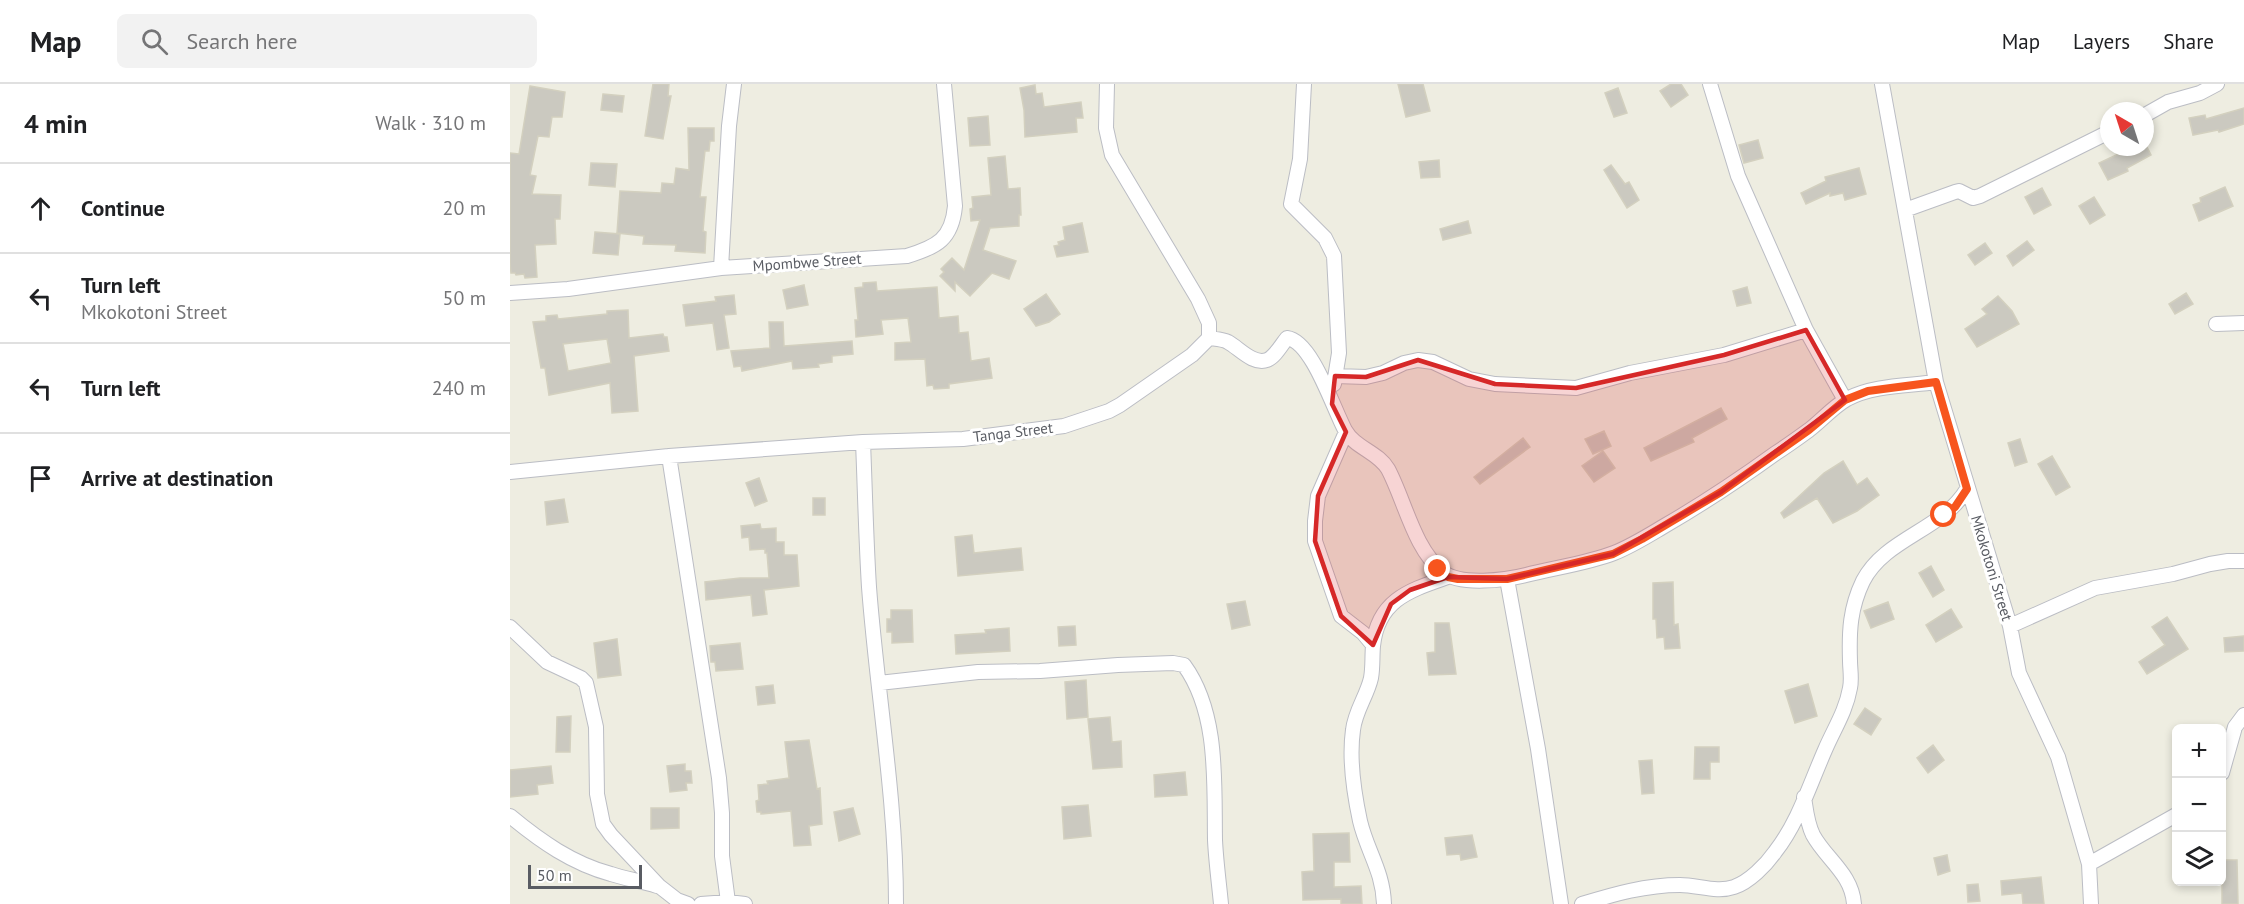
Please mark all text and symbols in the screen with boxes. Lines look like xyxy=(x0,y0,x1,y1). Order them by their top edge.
search box xyxy=(117,14,537,68)
text: Map xyxy=(30,23,81,60)
icon: search xyxy=(138,25,171,58)
text: Search here xyxy=(186,27,297,55)
text: Map xyxy=(2002,28,2040,55)
text: Layers xyxy=(2073,28,2130,55)
text: Share xyxy=(2163,28,2214,55)
north arrow xyxy=(2100,102,2154,156)
text: 4 min xyxy=(24,107,87,140)
text: Walk · 310 m xyxy=(375,110,486,136)
icon: ahead xyxy=(24,192,57,225)
text: Continue xyxy=(81,194,165,222)
text: 20 m xyxy=(443,195,486,221)
street label: Mpombwe Street xyxy=(752,249,862,275)
text: Turn left xyxy=(81,271,161,299)
icon: left xyxy=(24,282,57,315)
text: 50 m xyxy=(443,285,486,311)
text: Mkokotoni Street xyxy=(81,299,227,325)
icon: left xyxy=(24,372,57,405)
text: Turn left xyxy=(81,374,161,402)
text: 240 m xyxy=(432,375,486,401)
street label: Tanga Street xyxy=(972,418,1054,446)
icon: arrive xyxy=(24,462,57,495)
text: Arrive at destination xyxy=(81,464,273,492)
route start xyxy=(1930,501,1956,527)
street label: Mkokotoni Street xyxy=(1967,513,2017,623)
route end xyxy=(1424,555,1450,581)
map controls xyxy=(2172,724,2226,886)
button: + xyxy=(2172,724,2226,778)
button: − xyxy=(2172,778,2226,832)
button: layers xyxy=(2172,832,2226,886)
scale bar xyxy=(528,862,642,890)
text: 50 m xyxy=(537,865,572,885)

